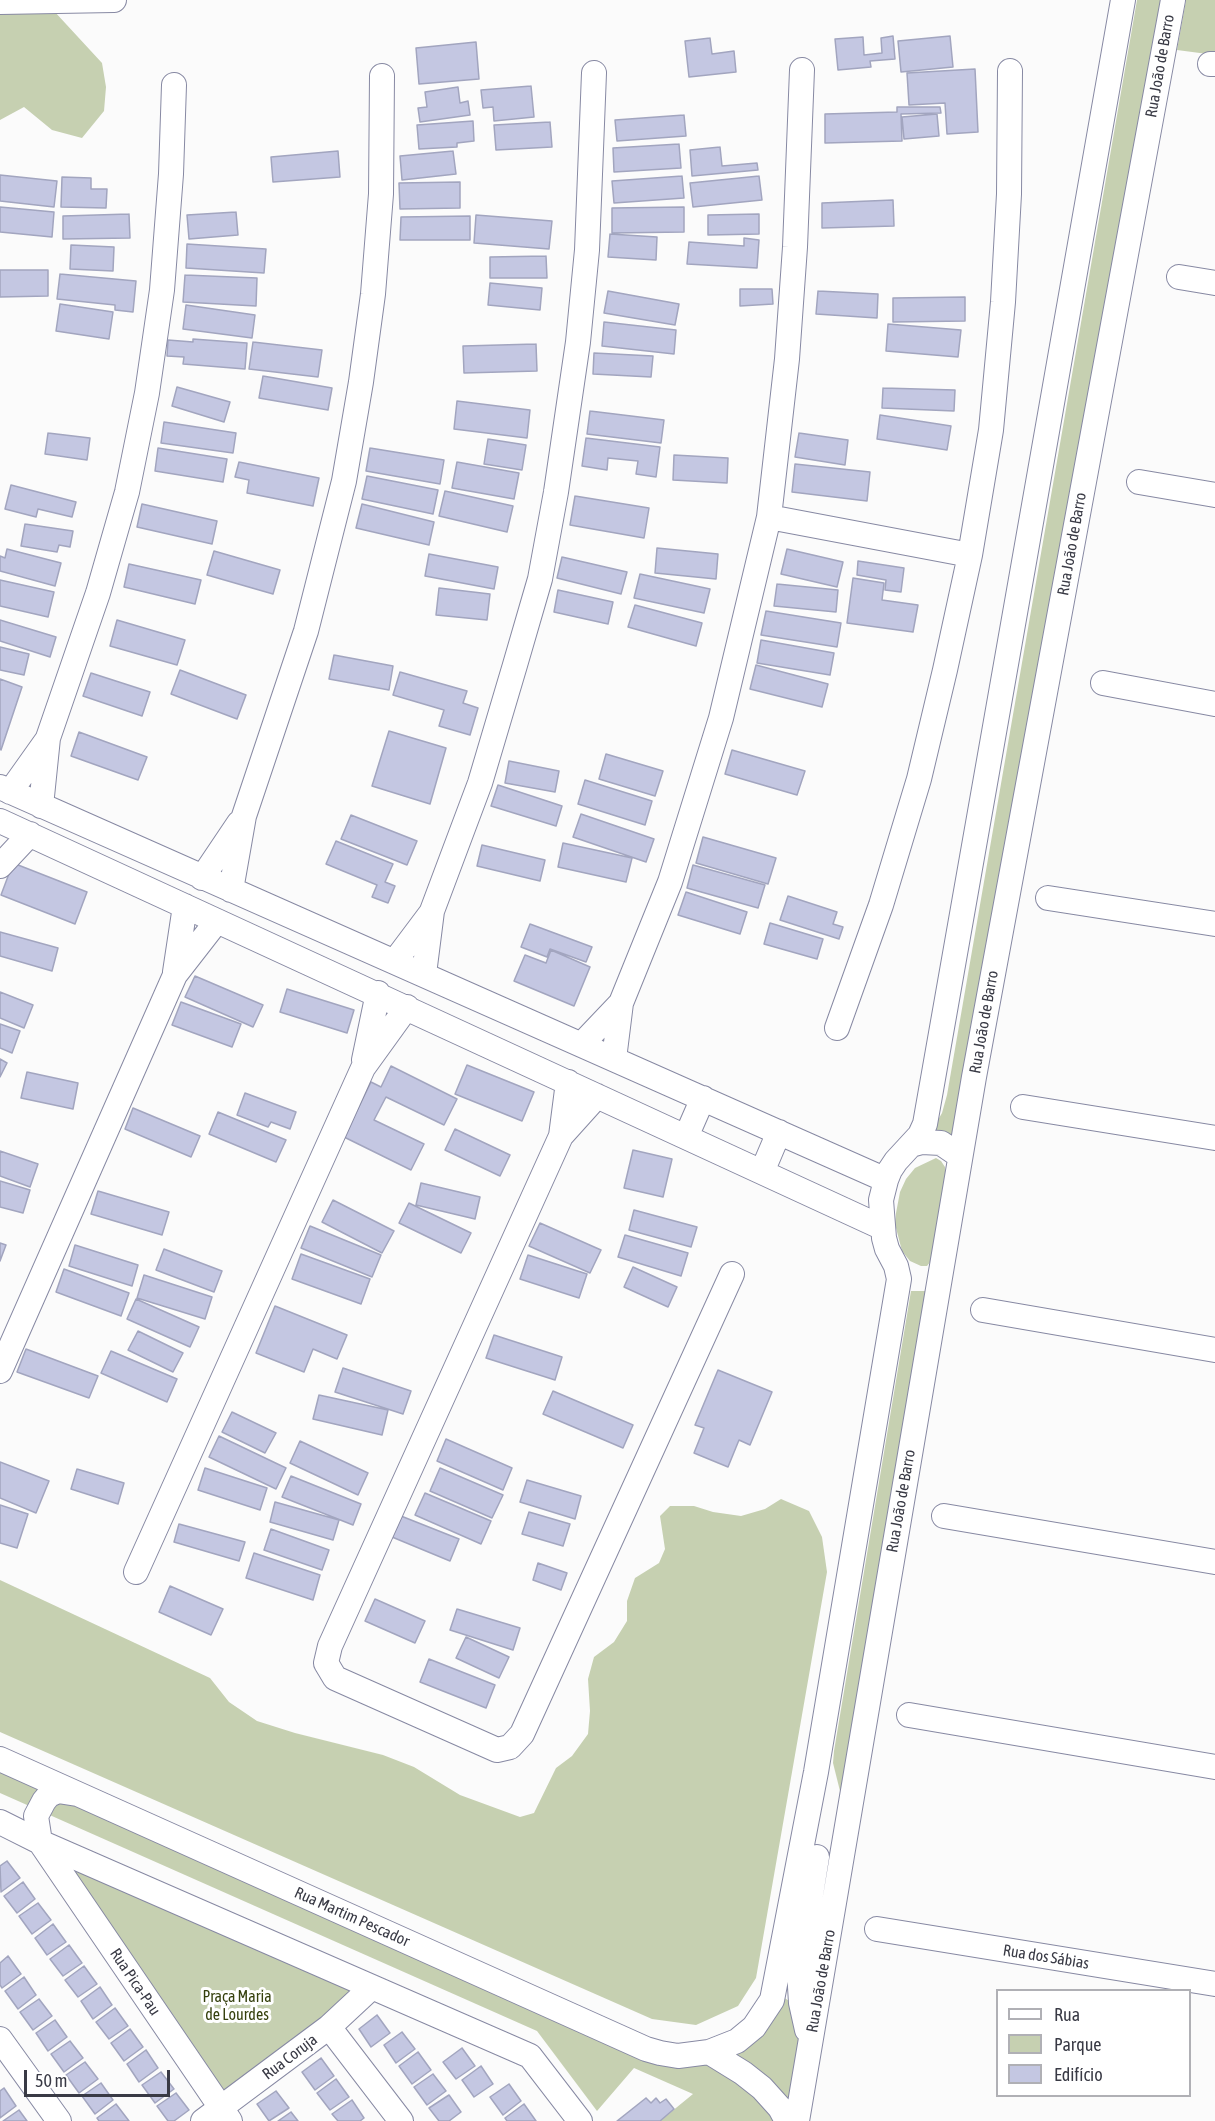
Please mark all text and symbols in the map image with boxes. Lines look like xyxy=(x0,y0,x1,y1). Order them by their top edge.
street label: Rua João de Barro xyxy=(1142,13,1178,119)
street label: Rua João de Barro xyxy=(1054,491,1090,597)
street label: Rua João de Barro xyxy=(966,969,1002,1075)
street label: Rua João de Barro xyxy=(883,1448,919,1554)
street label: Rua Martim Pescador xyxy=(292,1883,412,1951)
street label: Rua João de Barro xyxy=(803,1928,839,2034)
street label: Rua dos Sábias xyxy=(1002,1941,1090,1973)
street label: Rua Pica-Pau xyxy=(106,1945,164,2019)
park label: Praça Maria de Lourdes xyxy=(202,1987,272,2025)
legend xyxy=(996,1989,1191,2097)
text: Rua xyxy=(1054,2004,1080,2025)
street label: Rua Coruja xyxy=(259,2030,321,2084)
text: Parque xyxy=(1054,2034,1102,2055)
scale bar xyxy=(27,2058,172,2096)
text: Edifício xyxy=(1054,2064,1103,2085)
text: 50 m xyxy=(35,2070,67,2091)

